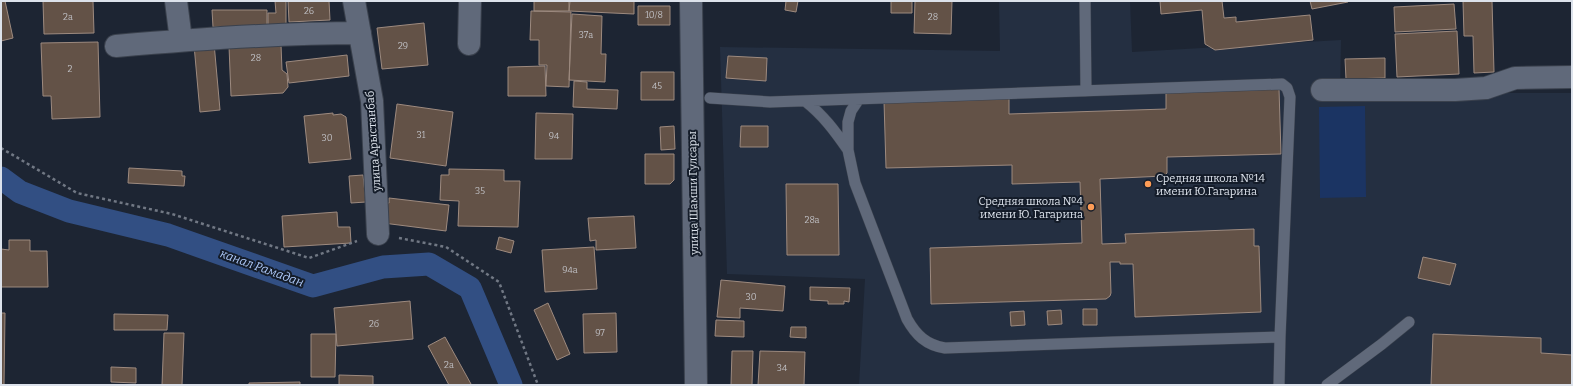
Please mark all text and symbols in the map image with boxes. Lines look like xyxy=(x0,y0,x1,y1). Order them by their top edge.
house number: 26 xyxy=(304,6,314,16)
house number: 10/8 xyxy=(645,10,663,20)
house number: 2а xyxy=(63,12,73,22)
house number: 28 xyxy=(928,12,938,22)
house number: 37а xyxy=(579,30,593,40)
house number: 29 xyxy=(398,41,408,51)
house number: 28 xyxy=(251,53,261,63)
house number: 2 xyxy=(68,64,73,74)
house number: 45 xyxy=(652,81,662,91)
street label: улица Арыстанбаб xyxy=(364,90,384,193)
house number: 31 xyxy=(417,130,426,140)
house number: 94 xyxy=(549,131,560,141)
street label: улица Шамши Гулсары xyxy=(686,131,701,256)
house number: 30 xyxy=(322,133,333,143)
place label: Средняя школа №14 имени Ю.Гагарина xyxy=(1156,172,1265,198)
marker: Средняя школа №14 имени Ю.Гагарина xyxy=(1143,179,1153,189)
house number: 35 xyxy=(475,186,485,196)
place label: Средняя школа №4 имени Ю. Гагарина xyxy=(979,195,1084,221)
marker: Средняя школа №4 имени Ю. Гагарина xyxy=(1086,202,1096,212)
house number: 28а xyxy=(804,215,820,225)
water label: канал Рамадан xyxy=(218,246,306,290)
house number: 94а xyxy=(562,265,578,275)
house number: 30 xyxy=(746,292,757,302)
house number: 2б xyxy=(369,319,379,329)
house number: 97 xyxy=(595,328,605,338)
house number: 2а xyxy=(444,360,454,370)
house number: 34 xyxy=(777,363,788,373)

